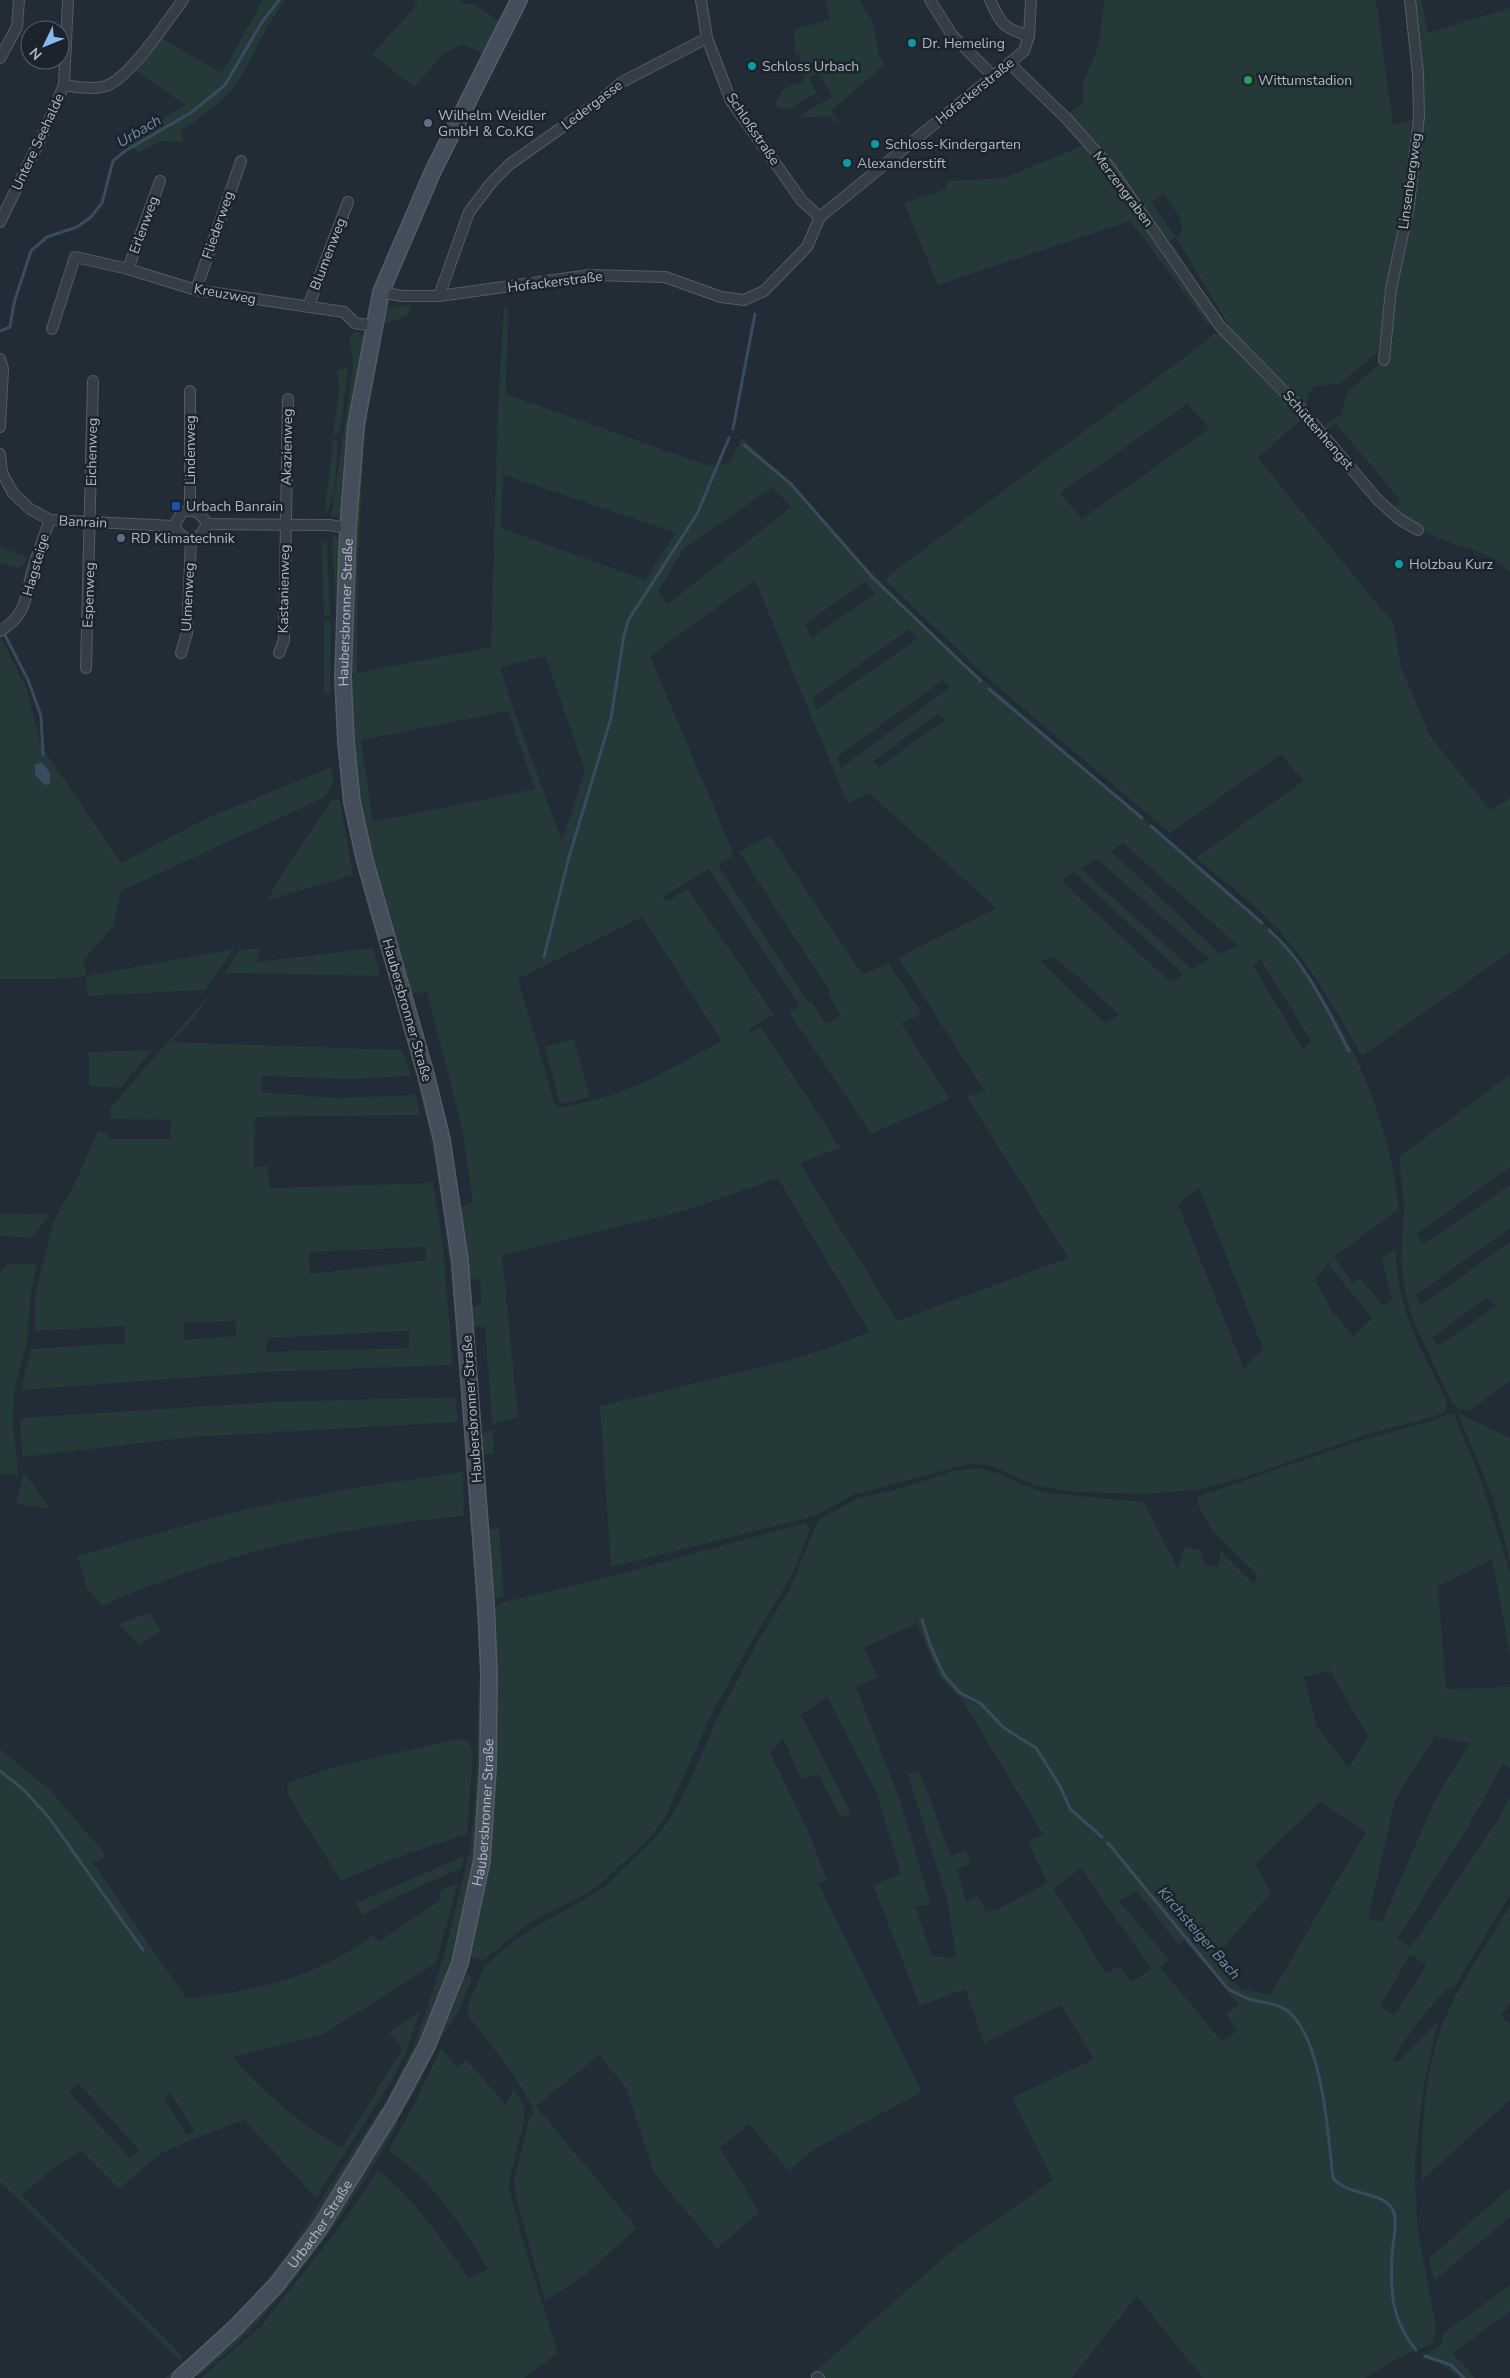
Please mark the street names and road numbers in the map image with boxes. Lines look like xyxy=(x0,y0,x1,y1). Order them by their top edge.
street label: Hofackerstraße xyxy=(932,53,1018,129)
street label: Ledergasse xyxy=(558,76,626,134)
street label: Schloßstraße xyxy=(722,89,784,169)
street label: Untere Seehalde xyxy=(7,90,69,194)
street label: Linsenbergweg xyxy=(1394,132,1426,230)
street label: Merzengraben xyxy=(1088,147,1158,231)
street label: Fliederweg xyxy=(197,188,239,262)
street label: Erlenweg xyxy=(125,194,163,256)
street label: Blumenweg xyxy=(305,215,351,293)
street label: Hofackerstraße xyxy=(506,267,604,297)
street label: Kreuzweg xyxy=(192,279,258,309)
street label: Schüttenhengst xyxy=(1278,386,1358,474)
street label: Akazienweg xyxy=(277,408,297,486)
street label: Lindenweg xyxy=(181,415,200,485)
street label: Eichenweg xyxy=(82,418,102,486)
street label: Banrain xyxy=(58,511,108,533)
street label: Hagsteige xyxy=(18,532,54,598)
street label: Haubersbronner Straße xyxy=(333,538,357,687)
street label: Kastanienweg xyxy=(274,544,294,634)
street label: Espenweg xyxy=(78,562,100,628)
street label: Ulmenweg xyxy=(177,562,199,632)
street label: Haubersbronner Straße xyxy=(377,936,437,1084)
street label: Haubersbronner Straße xyxy=(457,1335,487,1483)
street label: Haubersbronner Straße xyxy=(467,1739,498,1888)
street label: Urbacher Straße xyxy=(283,2176,357,2272)

